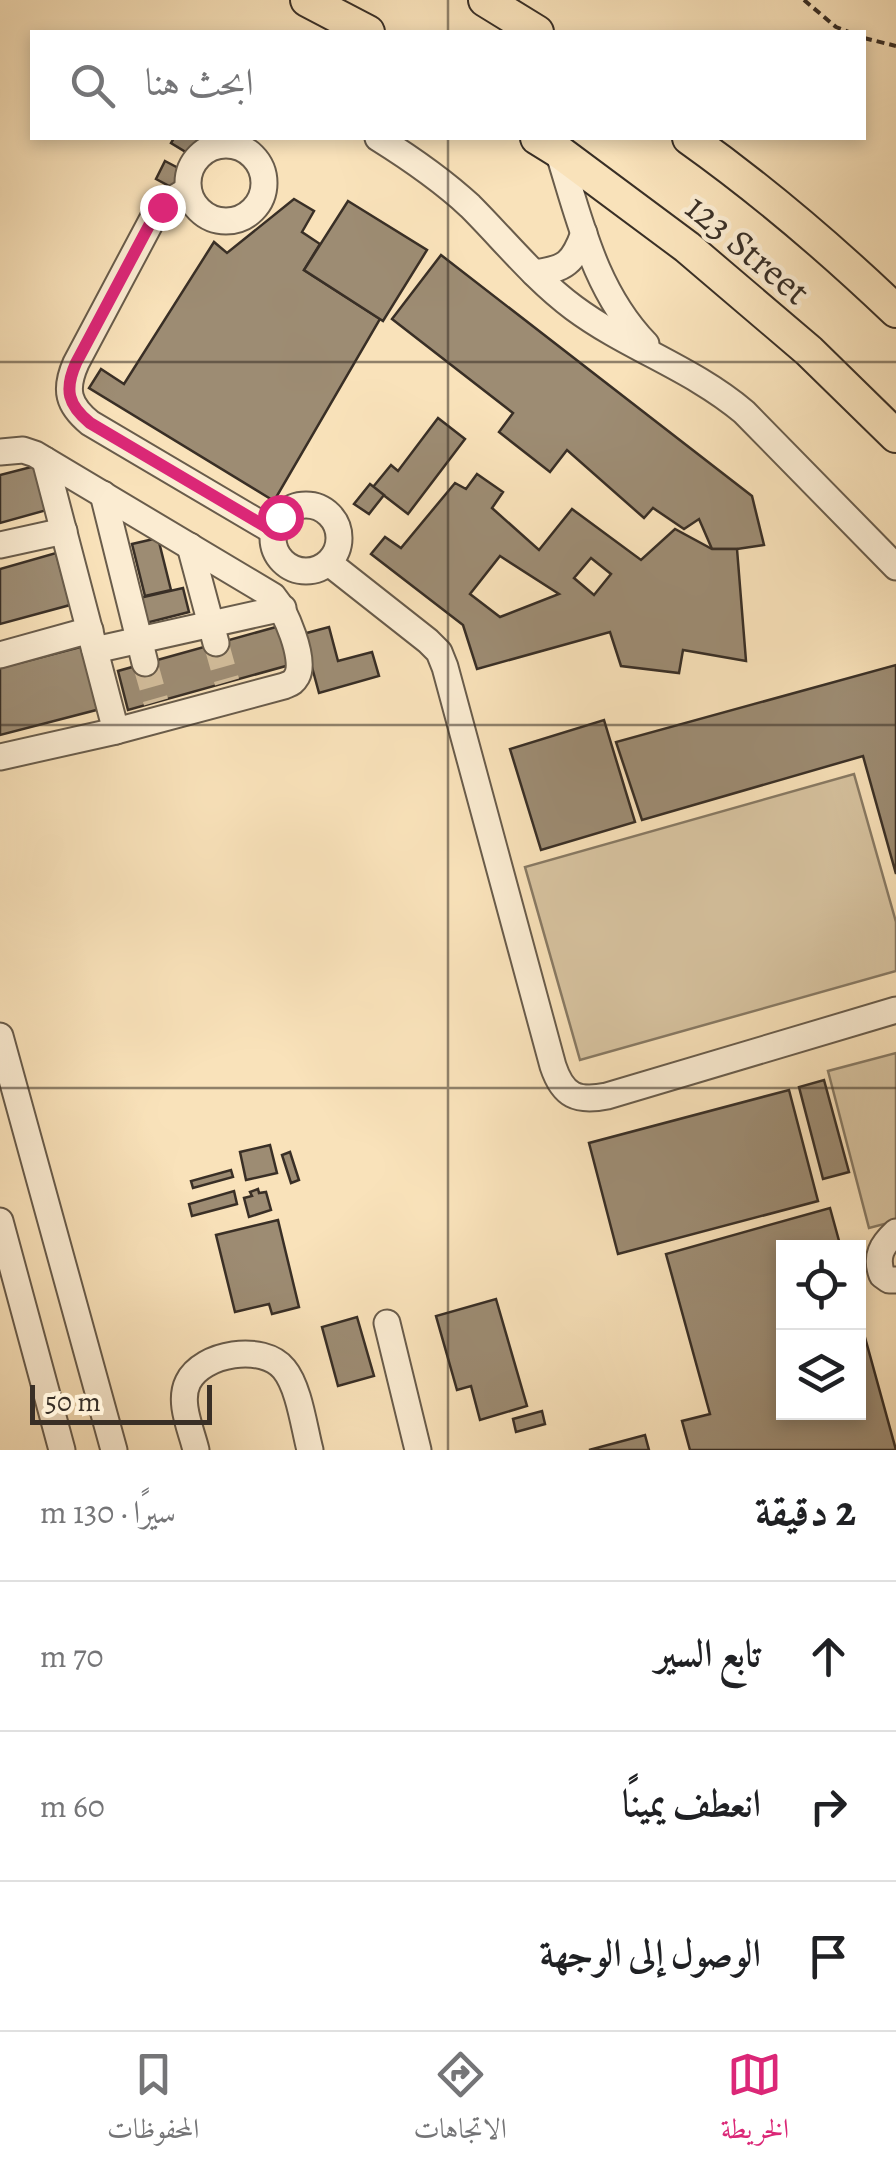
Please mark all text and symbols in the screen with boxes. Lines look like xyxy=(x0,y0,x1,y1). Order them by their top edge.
search box xyxy=(30,30,866,140)
text: ابحث هنا xyxy=(145,56,254,108)
icon: search xyxy=(65,58,120,113)
street label: 123 Street xyxy=(675,182,821,316)
route end xyxy=(140,185,186,231)
route start xyxy=(258,495,304,541)
map controls xyxy=(776,1240,866,1420)
button: locate xyxy=(776,1240,866,1330)
button: layers xyxy=(776,1330,866,1420)
scale bar xyxy=(30,1380,212,1424)
text: 50 m xyxy=(45,1383,101,1421)
text: 2 دقيقة xyxy=(755,1482,856,1539)
text: سيرًا · 130 m xyxy=(40,1490,176,1534)
text: تابع السير xyxy=(655,1627,761,1679)
icon: ahead xyxy=(801,1629,856,1684)
text: 70 m xyxy=(40,1634,103,1678)
text: انعطف يمينًا xyxy=(622,1777,761,1829)
icon: right xyxy=(801,1779,856,1834)
text: 60 m xyxy=(40,1784,105,1828)
text: الوصول إلى الوجهة xyxy=(540,1927,761,1979)
icon: arrive xyxy=(801,1929,856,1984)
tab: المحفوظات xyxy=(107,2047,199,2156)
tab: الاتجاهات xyxy=(413,2047,507,2156)
tab: الخريطة xyxy=(721,2047,789,2156)

